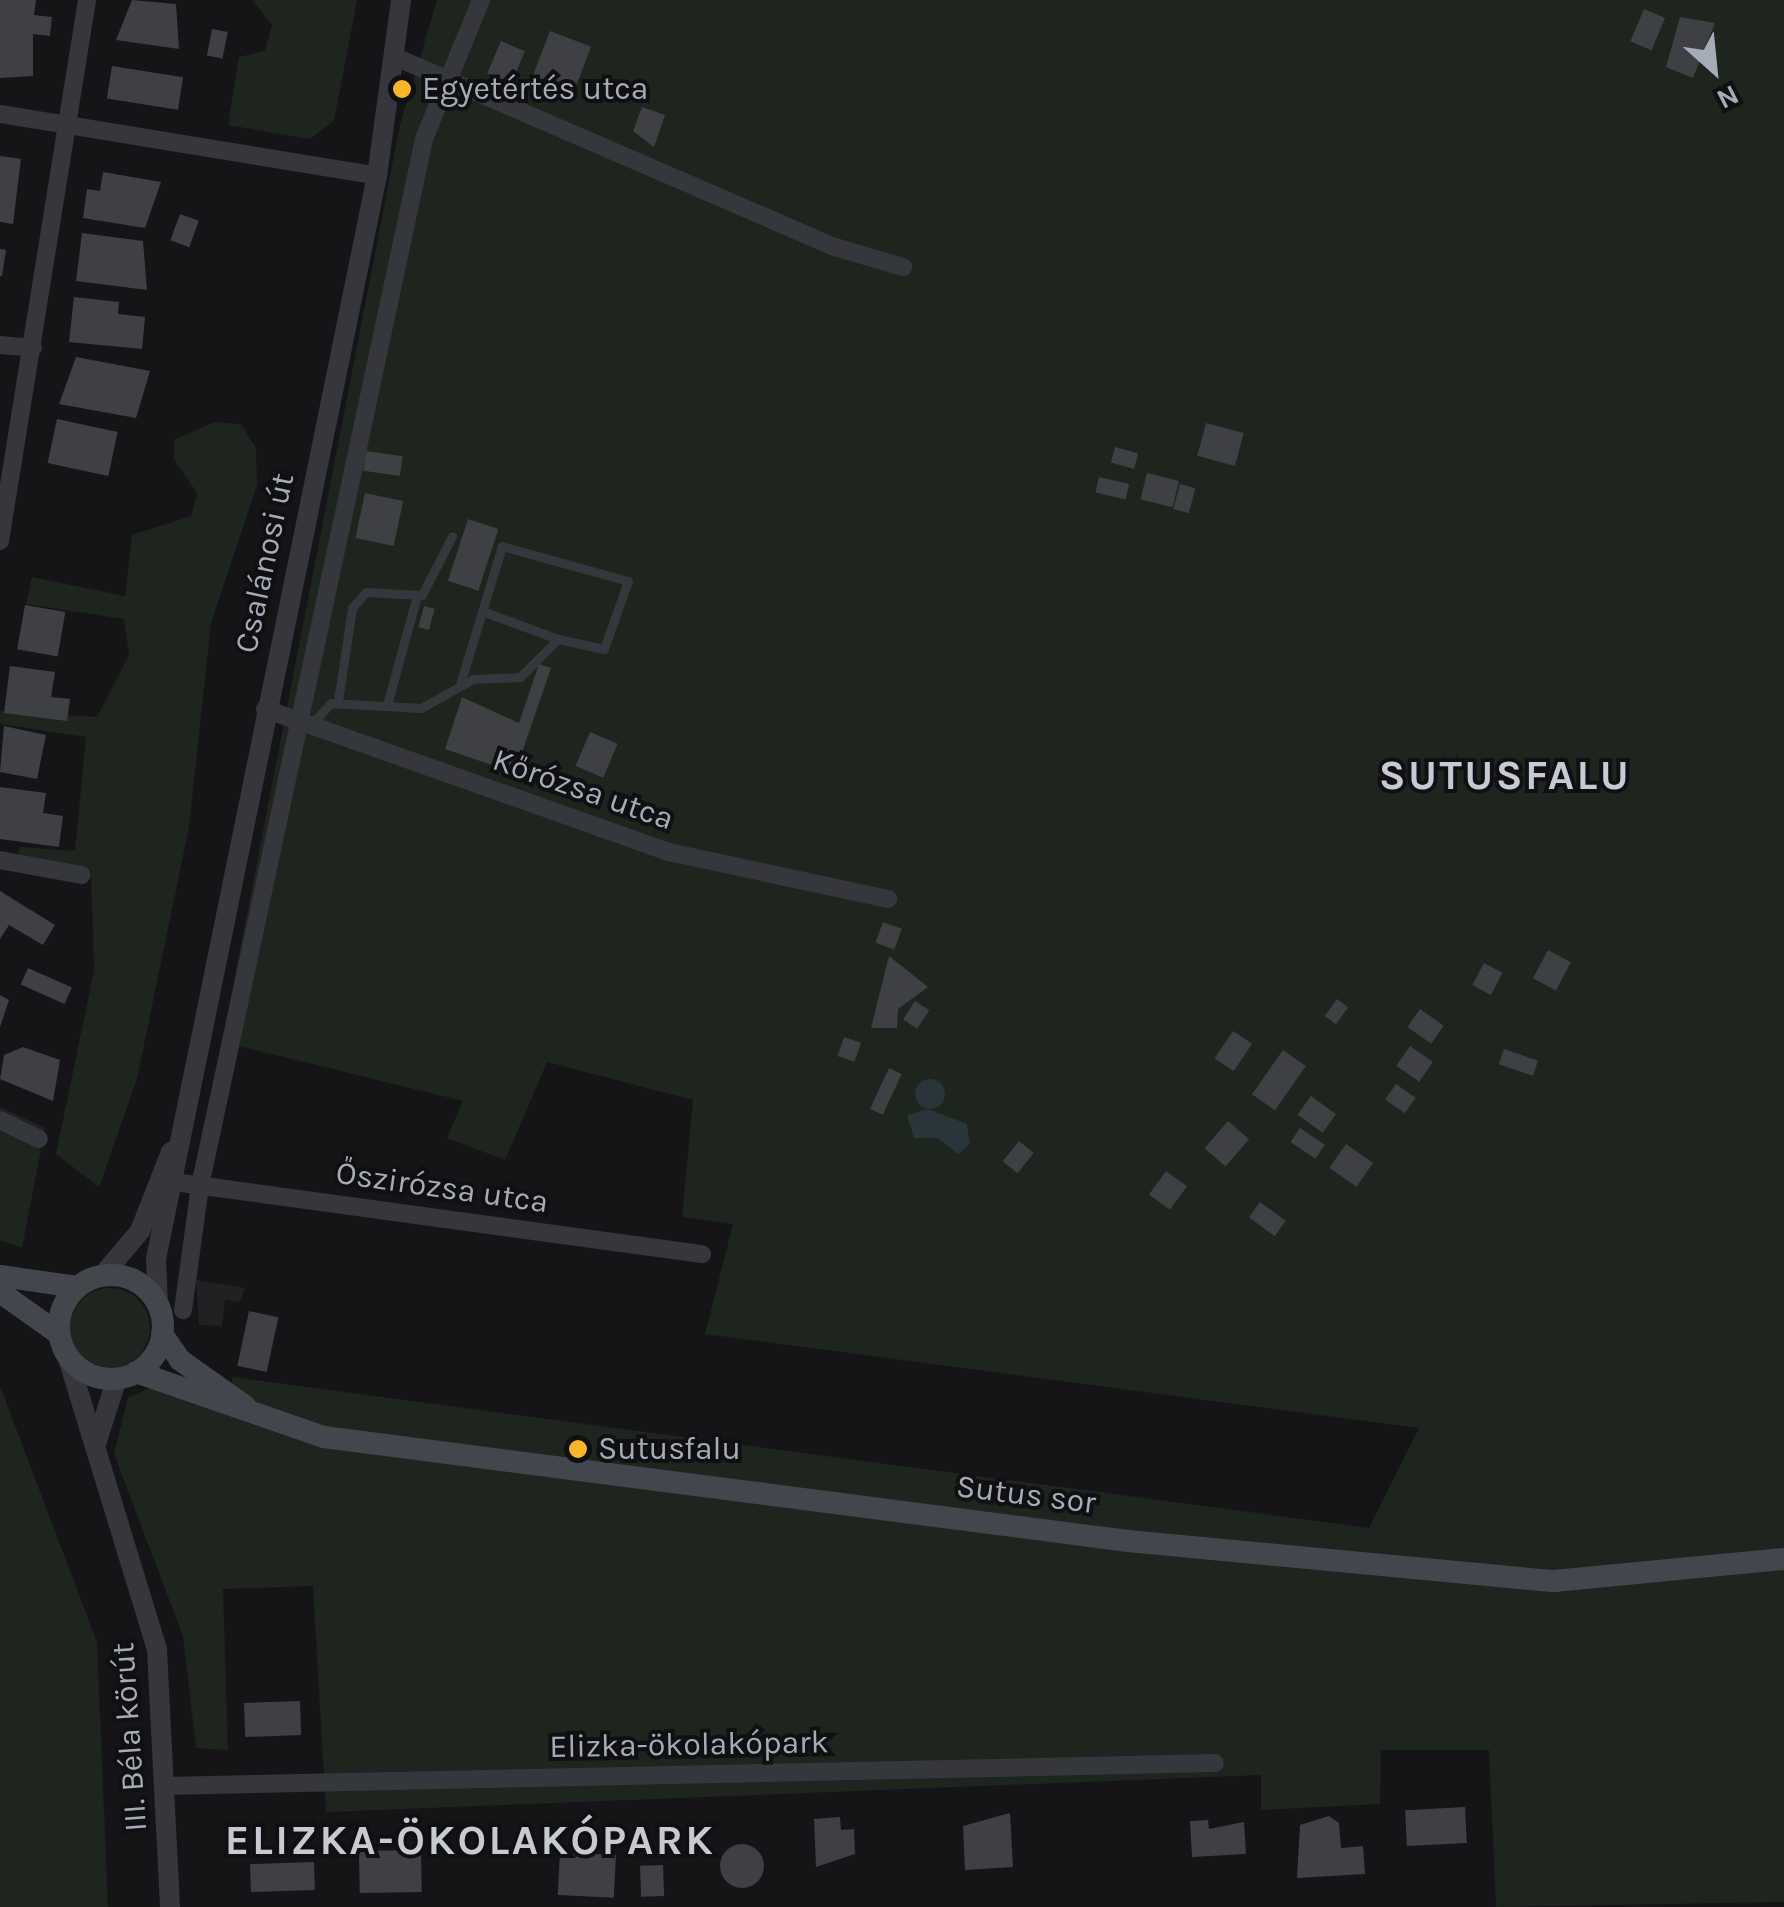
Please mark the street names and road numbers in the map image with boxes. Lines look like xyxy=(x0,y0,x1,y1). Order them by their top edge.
street label: Csalánosi út xyxy=(227,470,303,656)
street label: Kőrózsa utca xyxy=(488,741,678,839)
street label: Őszirózsa utca xyxy=(333,1154,551,1222)
street label: Sutus sor xyxy=(954,1467,1098,1523)
street label: III. Béla körút xyxy=(104,1641,156,1833)
street label: Elizka-ökolakópark xyxy=(549,1723,829,1767)

